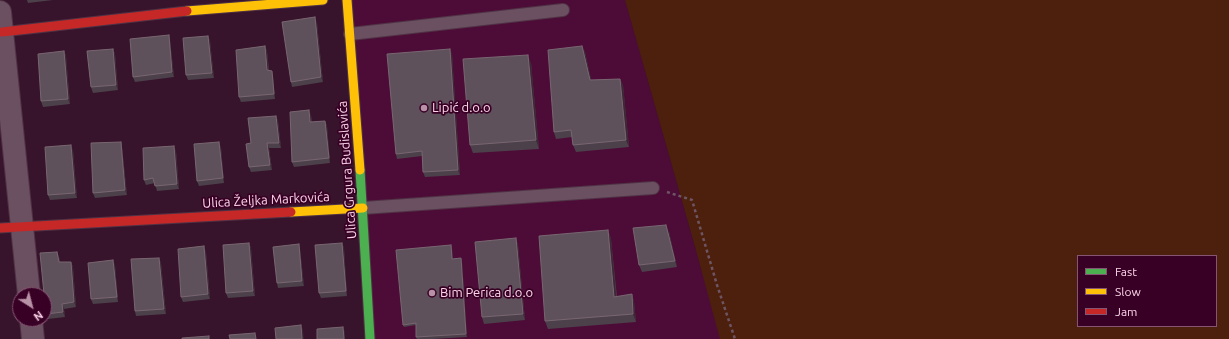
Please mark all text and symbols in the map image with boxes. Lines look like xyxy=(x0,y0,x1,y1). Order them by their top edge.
street label: Ulica Grgura Budislavića xyxy=(334,100,360,240)
place label: Lipić d.o.o xyxy=(432,100,491,116)
marker: Lipić d.o.o xyxy=(419,103,429,113)
street label: Ulica Željka Markovića xyxy=(202,189,330,211)
legend xyxy=(1077,255,1217,327)
text: Fast xyxy=(1115,265,1137,278)
place label: Bim Perica d.o.o xyxy=(440,285,533,301)
text: Slow xyxy=(1115,285,1141,298)
north arrow xyxy=(12,287,52,327)
marker: Bim Perica d.o.o xyxy=(427,288,437,298)
text: Jam xyxy=(1115,305,1137,318)
text: N xyxy=(32,309,45,323)

